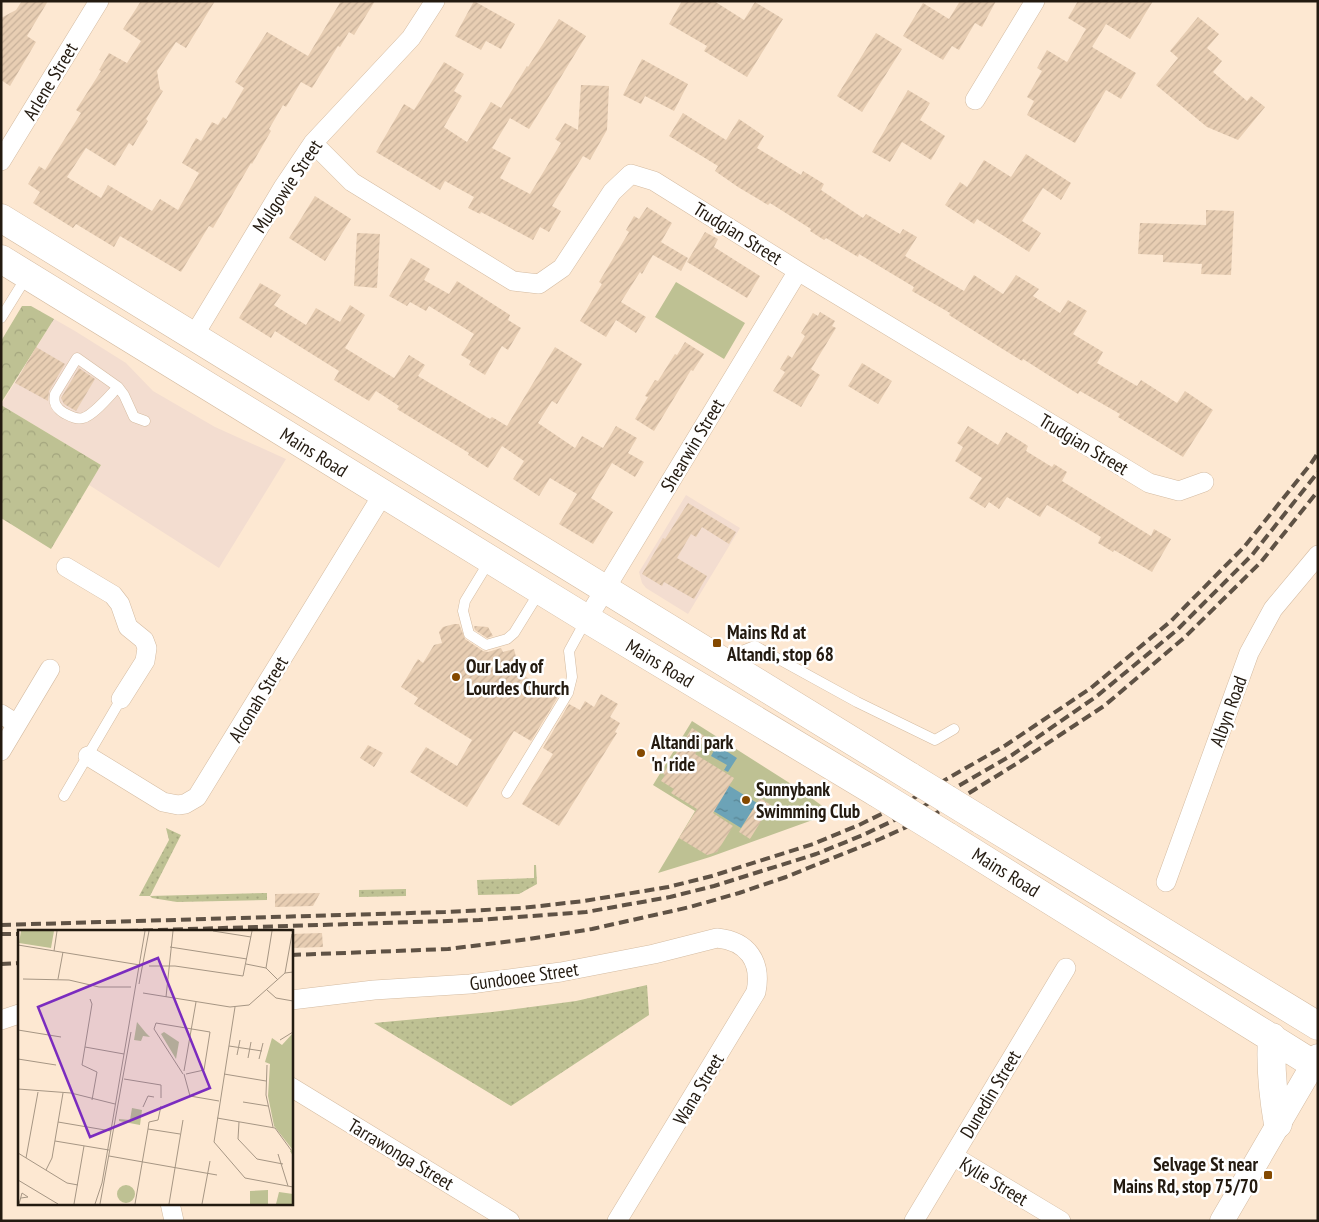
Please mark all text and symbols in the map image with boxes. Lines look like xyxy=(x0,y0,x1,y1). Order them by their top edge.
street label: Arlene Street xyxy=(18,37,83,124)
street label: Mulgowie Street xyxy=(247,134,327,237)
street label: Trudgian Street xyxy=(689,196,787,270)
street label: Shearwin Street xyxy=(655,394,730,496)
street label: Trudgian Street xyxy=(1035,408,1134,480)
street label: Mains Road xyxy=(276,422,352,482)
place label: Mains Rd at Altandi, stop 68 xyxy=(726,620,834,666)
street label: Mains Road xyxy=(622,633,698,693)
marker: Mains Rd at Altandi, stop 68 xyxy=(711,637,723,649)
street label: Alconah Street xyxy=(223,651,293,746)
place label: Our Lady of Lourdes Church xyxy=(466,654,569,700)
marker: Our Lady of Lourdes Church xyxy=(450,671,462,683)
street label: Albyn Road xyxy=(1204,672,1252,750)
place label: Altandi park 'n' ride xyxy=(650,730,734,776)
marker: Altandi park 'n' ride xyxy=(635,747,647,759)
place label: Sunnybank Swimming Club xyxy=(756,777,860,823)
marker: Sunnybank Swimming Club xyxy=(740,794,752,806)
street label: Mains Road xyxy=(968,842,1044,902)
inset map xyxy=(18,930,292,1204)
street label: Gundooee Street xyxy=(468,956,581,996)
street label: Dunedin Street xyxy=(954,1045,1026,1142)
street label: Wana Street xyxy=(667,1048,729,1129)
street label: Tarrawonga Street xyxy=(344,1113,459,1195)
street label: Kylie Street xyxy=(955,1151,1033,1211)
place label: Selvage St near Mains Rd, stop 75/70 xyxy=(1113,1152,1258,1198)
marker: Selvage St near Mains Rd, stop 75/70 xyxy=(1262,1169,1274,1181)

